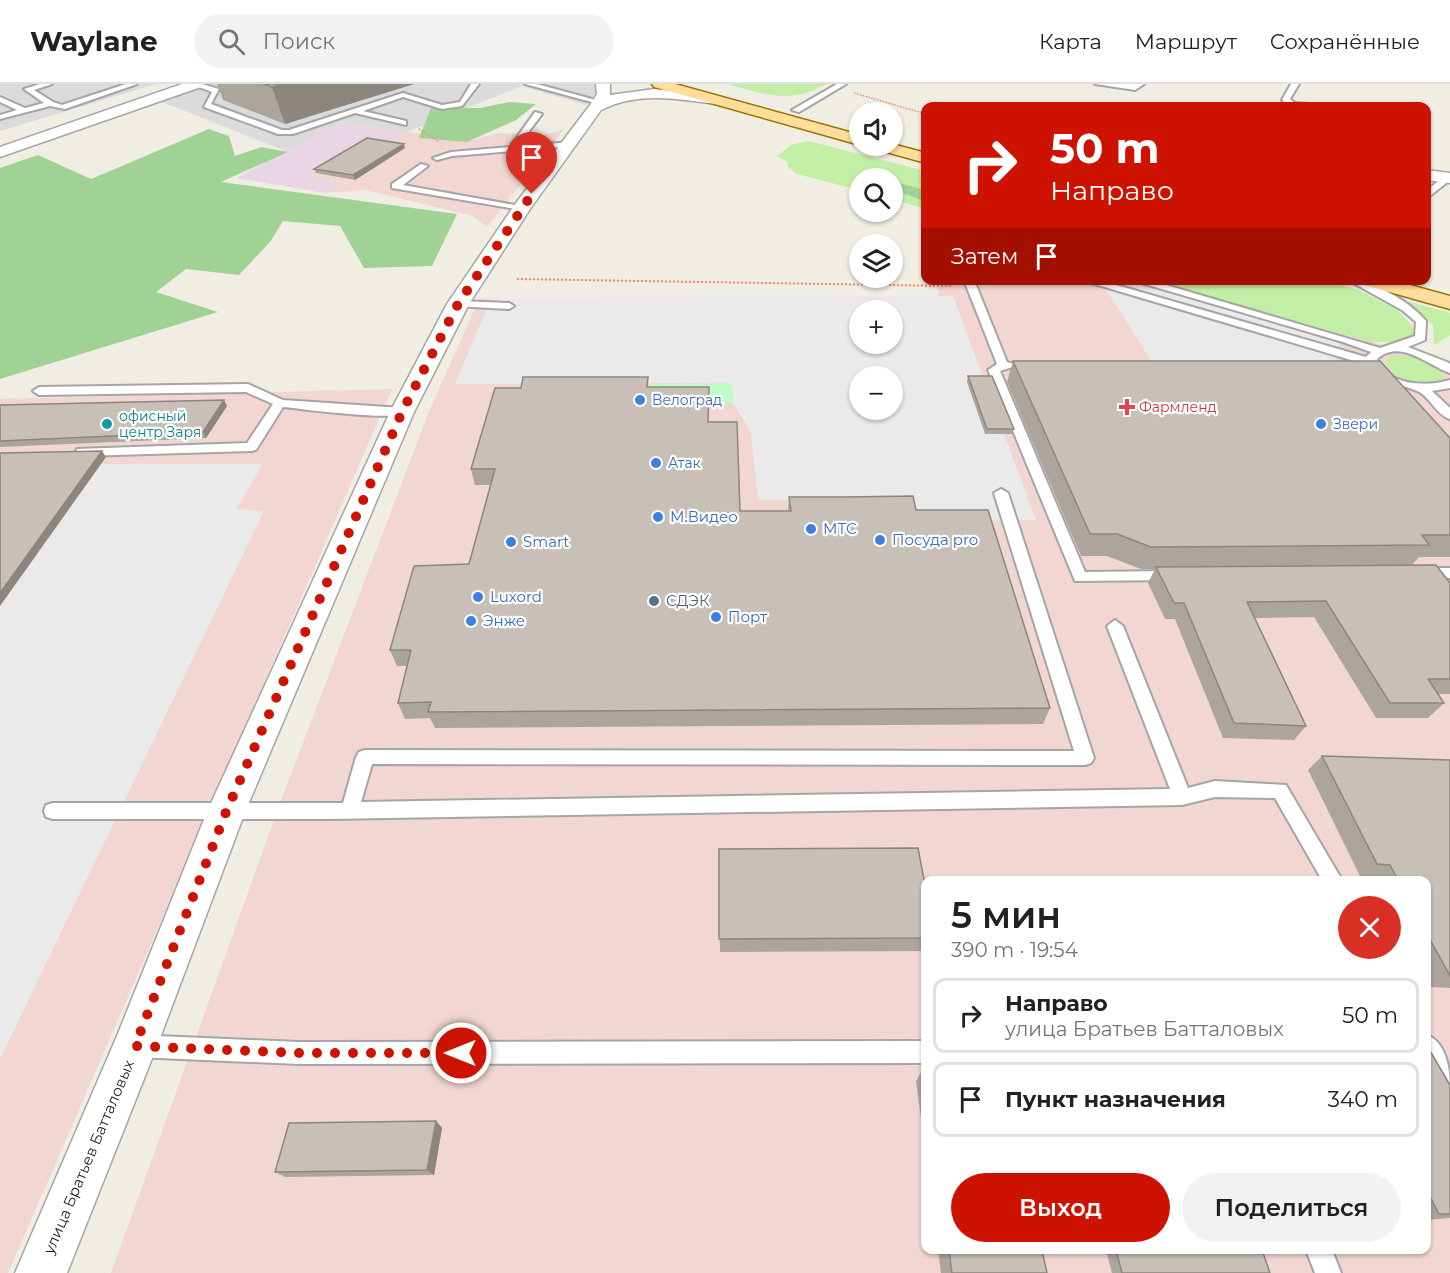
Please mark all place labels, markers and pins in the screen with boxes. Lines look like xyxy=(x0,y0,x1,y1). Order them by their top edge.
pin xyxy=(506,132,557,194)
place label: Велоград xyxy=(652,391,722,409)
marker: Велоград xyxy=(633,393,647,407)
place label: Фармленд xyxy=(1139,398,1217,416)
marker: Фармленд xyxy=(1120,400,1134,414)
place label: офисный центр Заря xyxy=(119,407,201,441)
place label: Звери xyxy=(1333,415,1378,433)
marker: офисный центр Заря xyxy=(100,417,114,431)
marker: Звери xyxy=(1314,417,1328,431)
place label: Атак xyxy=(668,454,701,472)
marker: Атак xyxy=(649,456,663,470)
place label: М.Видео xyxy=(670,507,738,526)
marker: М.Видео xyxy=(651,510,665,524)
place label: МТС xyxy=(823,519,857,538)
marker: МТС xyxy=(804,522,818,536)
place label: Посуда pro xyxy=(892,530,978,549)
place label: Smart xyxy=(523,532,569,551)
marker: Посуда pro xyxy=(873,533,887,547)
marker: Smart xyxy=(504,535,518,549)
place label: Luxord xyxy=(490,587,542,606)
marker: Luxord xyxy=(471,590,485,604)
place label: СДЭК xyxy=(666,591,710,610)
marker: СДЭК xyxy=(647,594,661,608)
place label: Порт xyxy=(728,607,768,626)
marker: Порт xyxy=(709,610,723,624)
place label: Энже xyxy=(483,611,525,630)
marker: Энже xyxy=(464,614,478,628)

